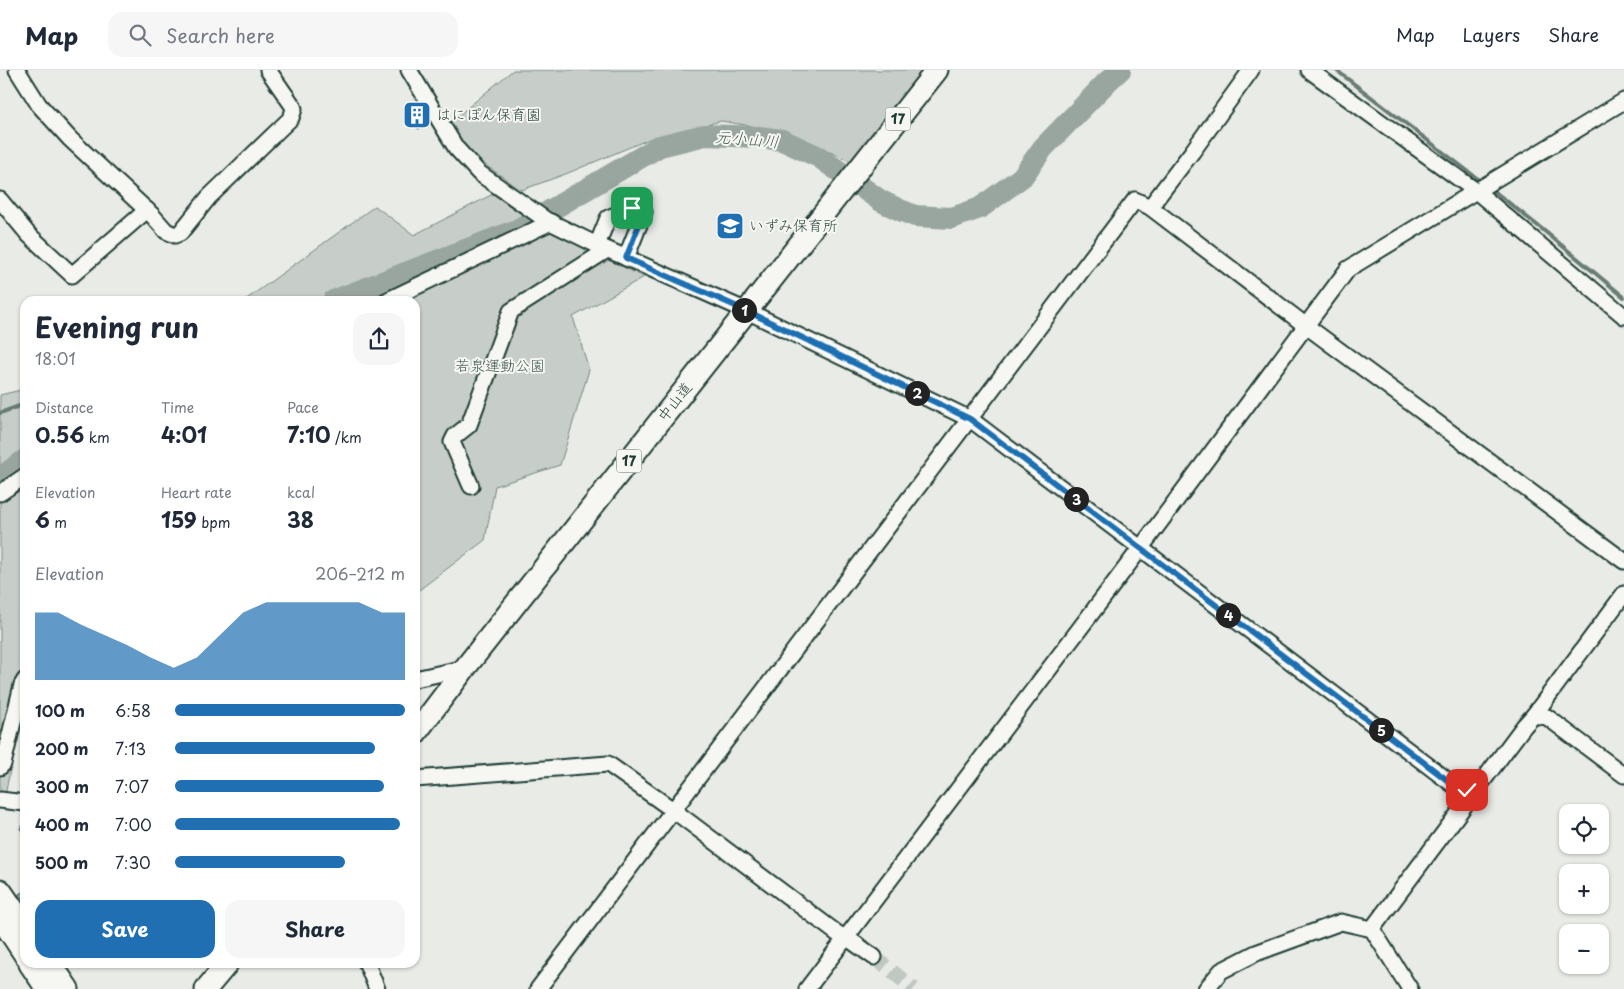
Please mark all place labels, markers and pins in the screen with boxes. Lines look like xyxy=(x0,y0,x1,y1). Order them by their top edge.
building icon: はにぽん保育園 xyxy=(402,100,432,130)
place label: はにぽん保育園 xyxy=(436,102,541,125)
pin xyxy=(611,187,653,229)
school or university icon: いずみ保育所 xyxy=(715,211,745,241)
place label: いずみ保育所 xyxy=(749,213,838,236)
pin: 1 xyxy=(732,298,756,322)
pin: 2 xyxy=(904,380,930,406)
pin: 3 xyxy=(1064,486,1088,512)
pin: 4 xyxy=(1216,602,1240,628)
pin: 5 xyxy=(1368,718,1394,742)
pin xyxy=(1446,769,1488,811)

